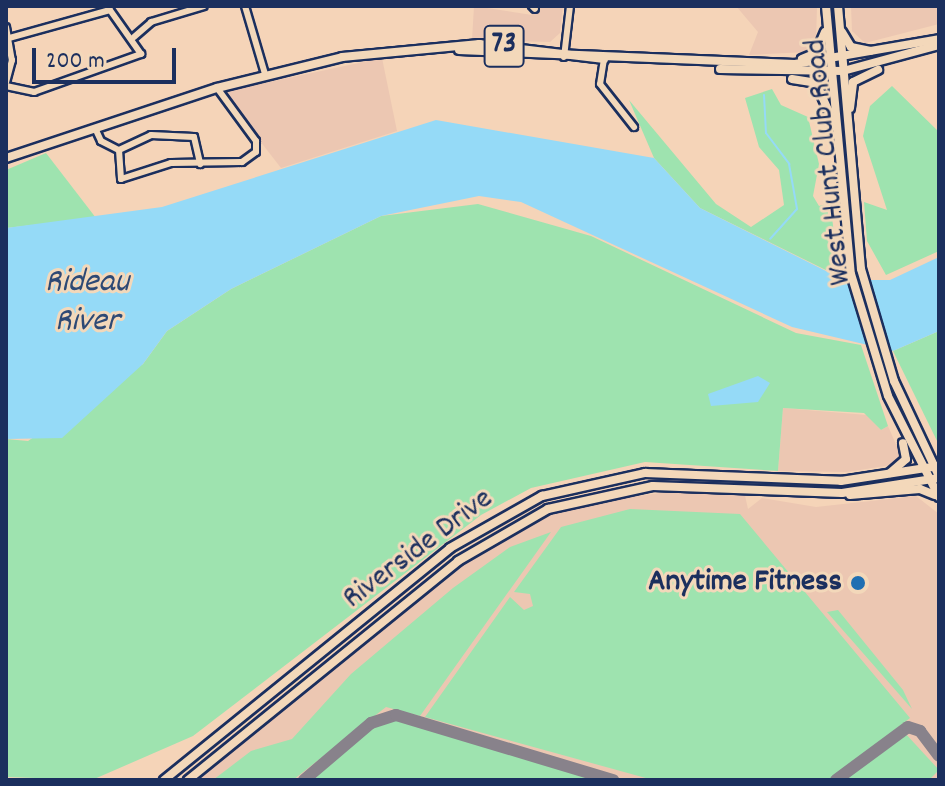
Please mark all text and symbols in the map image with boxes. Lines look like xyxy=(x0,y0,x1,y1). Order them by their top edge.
road number: 73 xyxy=(482,20,526,72)
scale bar xyxy=(36,32,180,82)
street label: West Hunt Club Road xyxy=(798,37,862,287)
text: 200 m xyxy=(46,45,105,79)
water label: Rideau River xyxy=(45,263,129,342)
street label: Riverside Drive xyxy=(336,481,502,619)
place label: Anytime Fitness xyxy=(648,564,842,602)
marker: Anytime Fitness xyxy=(849,574,867,592)

